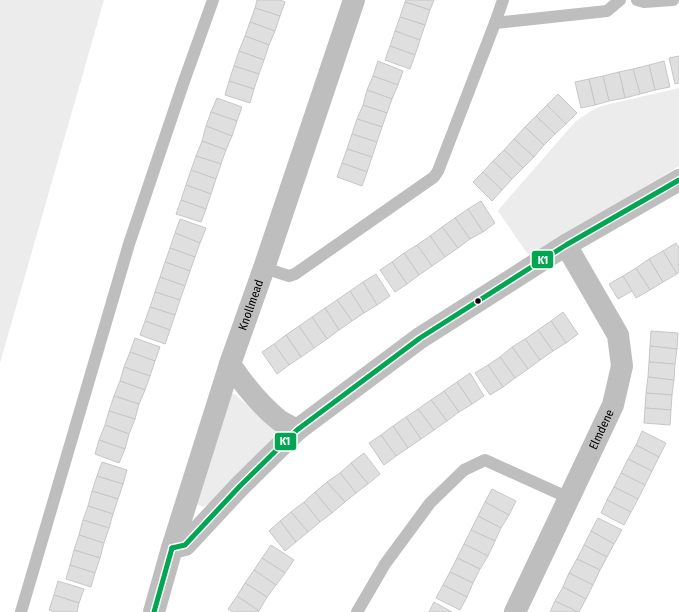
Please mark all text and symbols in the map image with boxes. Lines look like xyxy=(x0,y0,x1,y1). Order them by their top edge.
line badge: K1 xyxy=(531,250,554,269)
text: K1 xyxy=(538,254,548,267)
street label: Knollmead xyxy=(235,278,266,332)
unlabelled marker xyxy=(473,296,483,306)
street label: Elmdene xyxy=(586,407,617,452)
line badge: K1 xyxy=(274,432,297,451)
text: K1 xyxy=(280,435,290,448)

